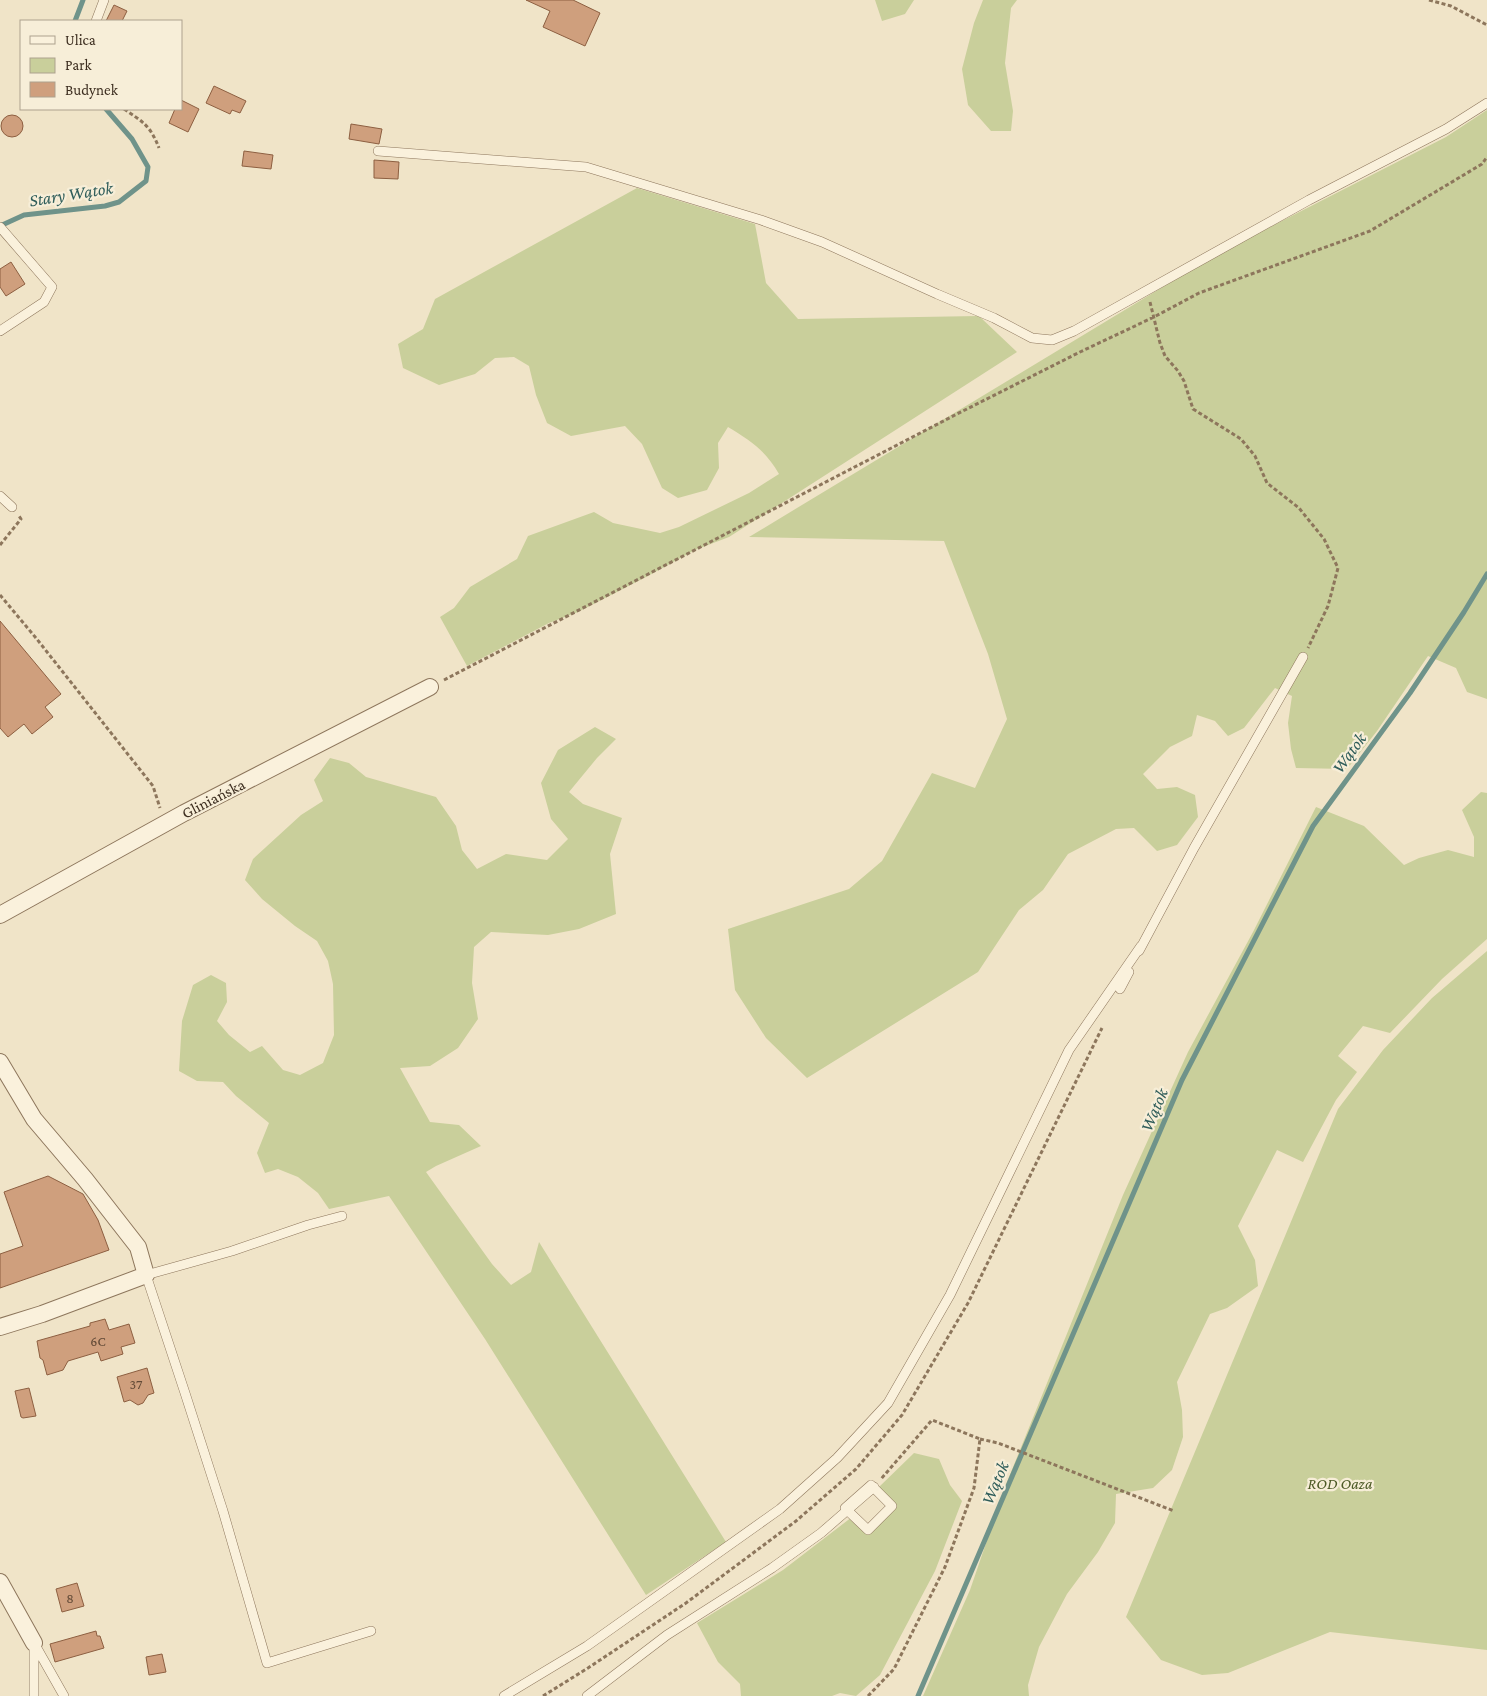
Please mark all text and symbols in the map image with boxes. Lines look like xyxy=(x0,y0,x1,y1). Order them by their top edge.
legend xyxy=(20,20,182,110)
text: Ulica xyxy=(65,32,96,48)
text: Park xyxy=(65,57,92,73)
text: Budynek xyxy=(65,82,119,99)
water label: Stary Wątok xyxy=(28,177,115,210)
water label: Wątok xyxy=(1328,728,1371,777)
street label: Gliniańska xyxy=(179,775,248,822)
water label: Wątok xyxy=(1136,1084,1172,1135)
house number: 6C xyxy=(90,1333,106,1349)
house number: 37 xyxy=(130,1376,143,1392)
water label: Wątok xyxy=(977,1457,1013,1508)
park label: ROD Oaza xyxy=(1308,1475,1373,1492)
house number: 8 xyxy=(66,1590,74,1606)

